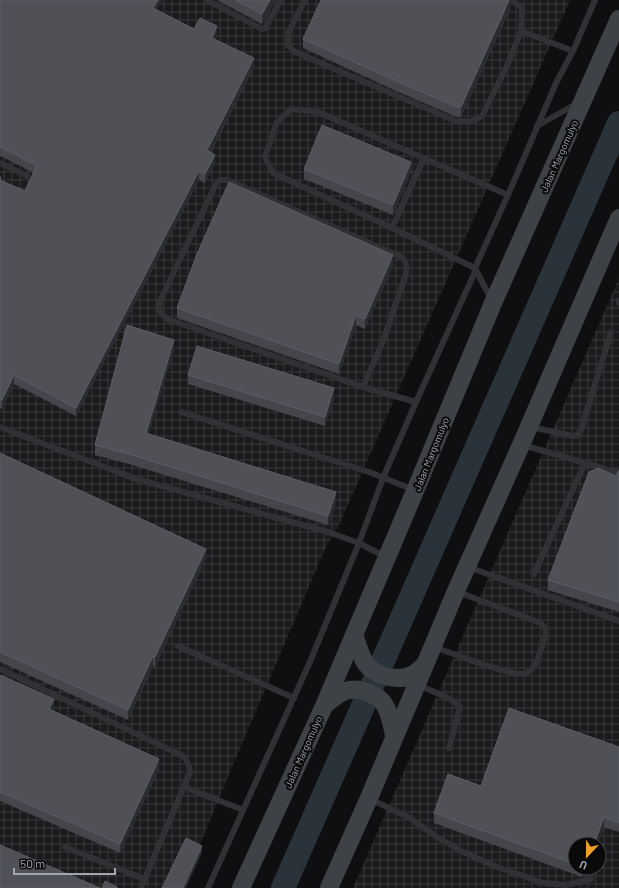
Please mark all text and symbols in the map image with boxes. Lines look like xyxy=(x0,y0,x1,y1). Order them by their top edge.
street label: Jalan Margomulyo xyxy=(538,118,580,194)
street label: Jalan Margomulyo xyxy=(411,416,451,492)
street label: Jalan Margomulyo xyxy=(282,714,324,790)
north arrow xyxy=(567,836,607,876)
scale bar xyxy=(14,850,115,876)
text: 50 m xyxy=(20,856,45,870)
text: U xyxy=(577,858,589,873)

